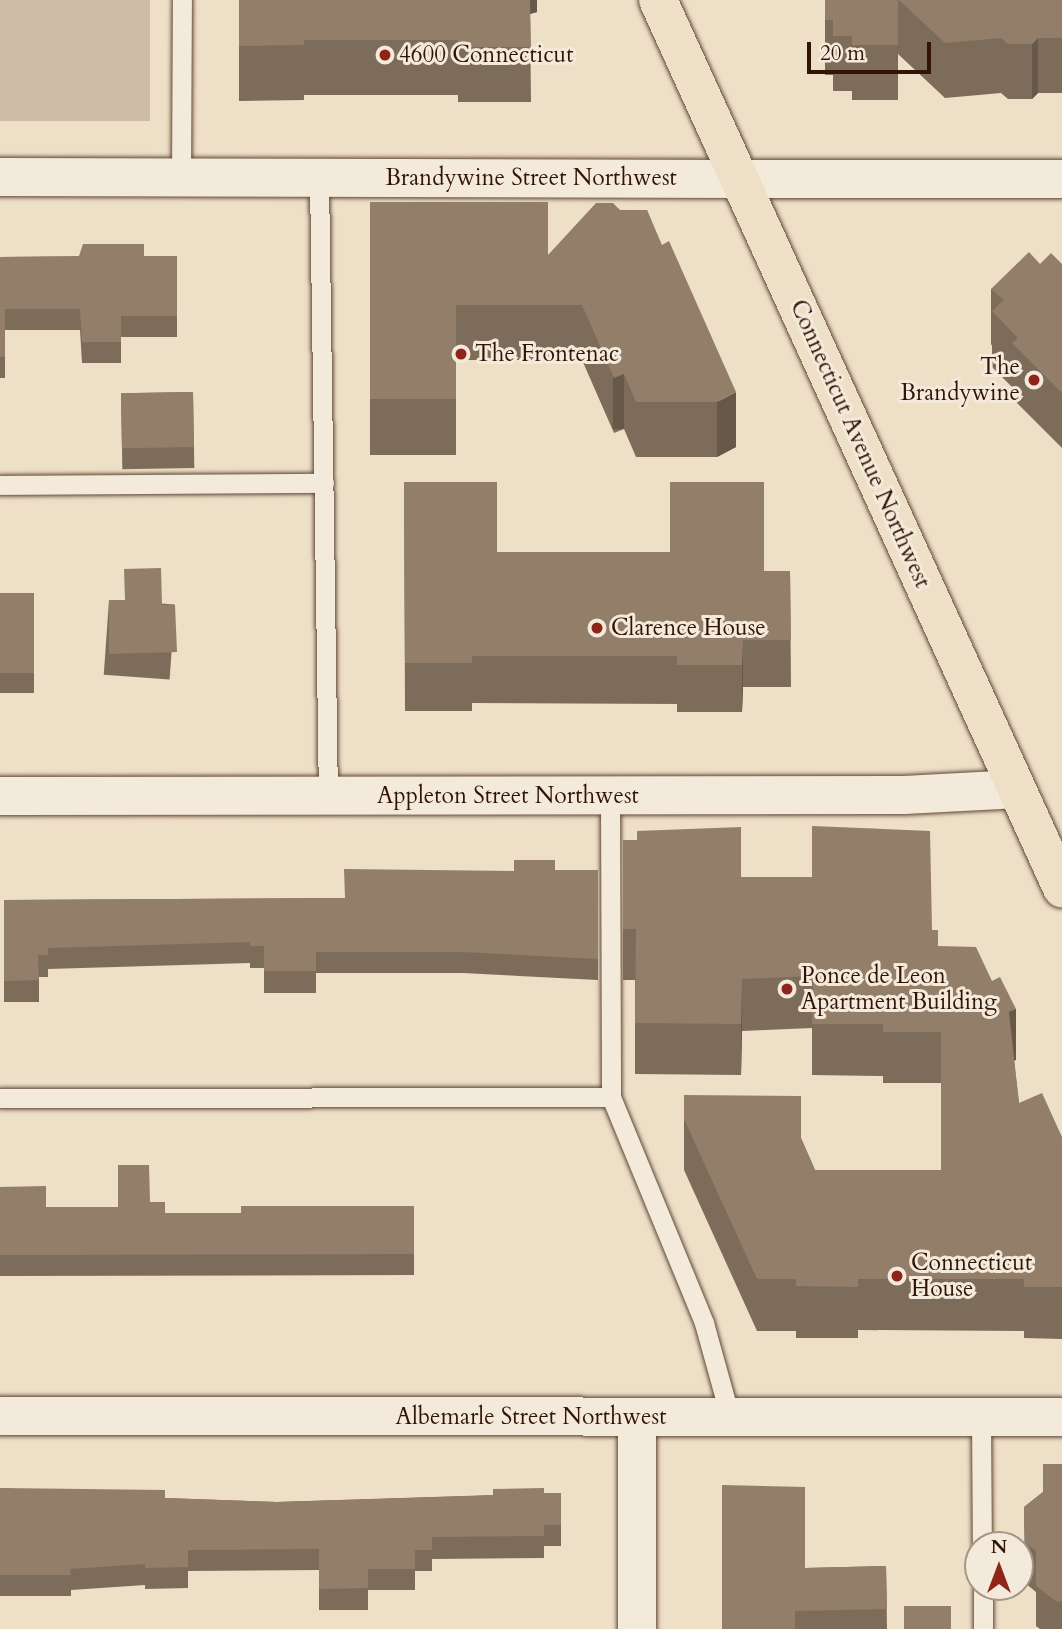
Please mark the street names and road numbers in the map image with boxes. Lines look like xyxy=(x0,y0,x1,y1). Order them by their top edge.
street label: Brandywine Street Northwest xyxy=(385,164,677,192)
street label: Connecticut Avenue Northwest xyxy=(784,296,936,592)
street label: Appleton Street Northwest xyxy=(377,782,639,810)
street label: Albemarle Street Northwest xyxy=(396,1403,666,1431)

